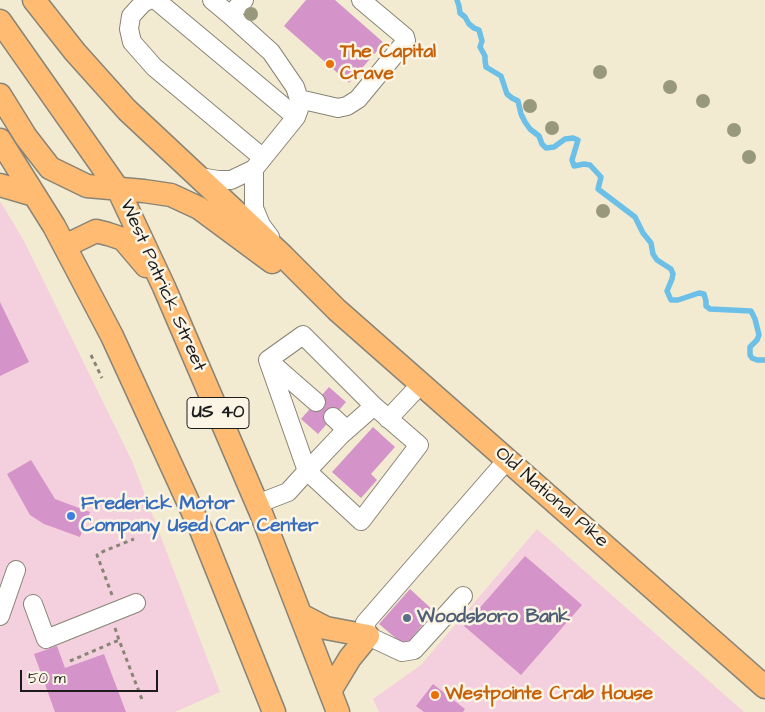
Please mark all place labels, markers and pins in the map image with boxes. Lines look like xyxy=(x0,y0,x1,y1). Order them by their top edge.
place label: The Capital Crave xyxy=(340,42,436,86)
marker: The Capital Crave xyxy=(324,58,336,70)
place label: Frederick Motor Company Used Car Center xyxy=(81,494,318,538)
marker: Frederick Motor Company Used Car Center xyxy=(65,510,77,522)
place label: Woodsboro Bank xyxy=(417,607,570,629)
marker: Woodsboro Bank xyxy=(401,612,413,624)
place label: Westpointe Crab House xyxy=(445,684,653,706)
marker: Westpointe Crab House xyxy=(429,689,441,701)

